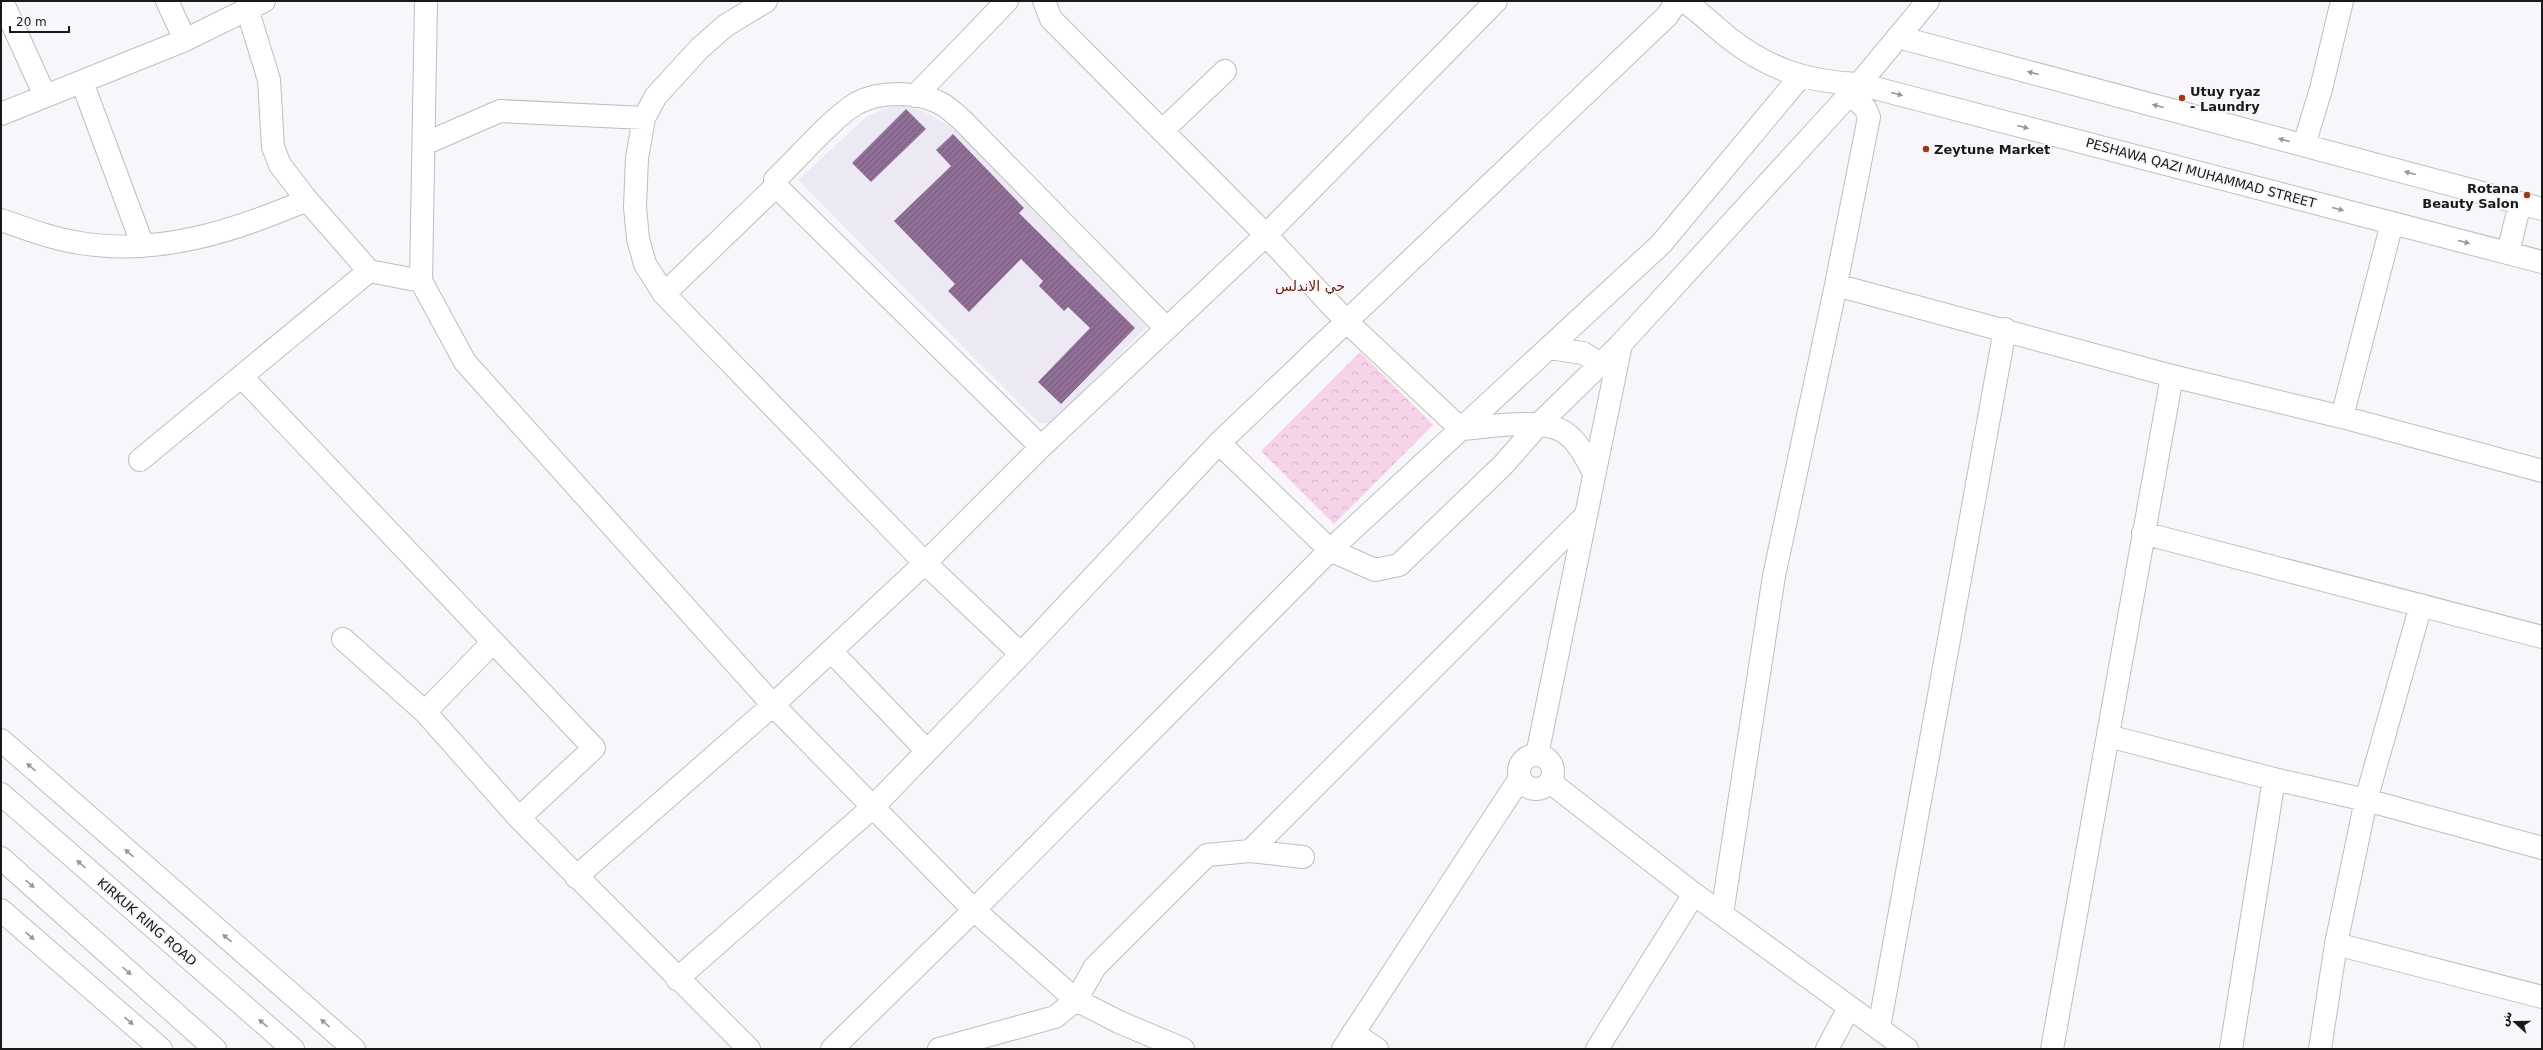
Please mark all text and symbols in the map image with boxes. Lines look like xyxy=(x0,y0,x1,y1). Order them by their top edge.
scale bar xyxy=(10,8,69,34)
text: 20 m xyxy=(16,15,47,29)
one-way arrow xyxy=(2026,70,2038,76)
place label: Utuy ryaz - Laundry xyxy=(2190,84,2260,114)
one-way arrow xyxy=(1891,91,1903,97)
marker: Utuy ryaz - Laundry xyxy=(2177,93,2187,103)
one-way arrow xyxy=(2152,103,2165,109)
one-way arrow xyxy=(2017,124,2029,130)
street label: PESHAWA QAZI MUHAMMAD STREET xyxy=(2084,135,2318,211)
one-way arrow xyxy=(2278,137,2290,143)
place label: Zeytune Market xyxy=(1934,142,2050,157)
marker: Zeytune Market xyxy=(1921,144,1931,154)
one-way arrow xyxy=(2403,170,2416,176)
place label: Rotana Beauty Salon xyxy=(2422,181,2519,211)
marker: Rotana Beauty Salon xyxy=(2522,190,2532,200)
one-way arrow xyxy=(2333,206,2345,212)
one-way arrow xyxy=(2459,239,2471,245)
district label: حي الاندلس xyxy=(1275,278,1345,295)
one-way arrow xyxy=(26,762,37,771)
one-way arrow xyxy=(124,848,134,857)
one-way arrow xyxy=(76,859,86,869)
street label: KIRKUK RING ROAD xyxy=(94,875,200,969)
one-way arrow xyxy=(25,879,35,889)
one-way arrow xyxy=(25,931,36,940)
one-way arrow xyxy=(222,933,232,942)
one-way arrow xyxy=(122,966,132,975)
north arrow xyxy=(2495,1002,2535,1042)
text: ش xyxy=(2497,1009,2515,1028)
one-way arrow xyxy=(124,1016,133,1025)
one-way arrow xyxy=(258,1019,269,1028)
one-way arrow xyxy=(320,1019,330,1028)

